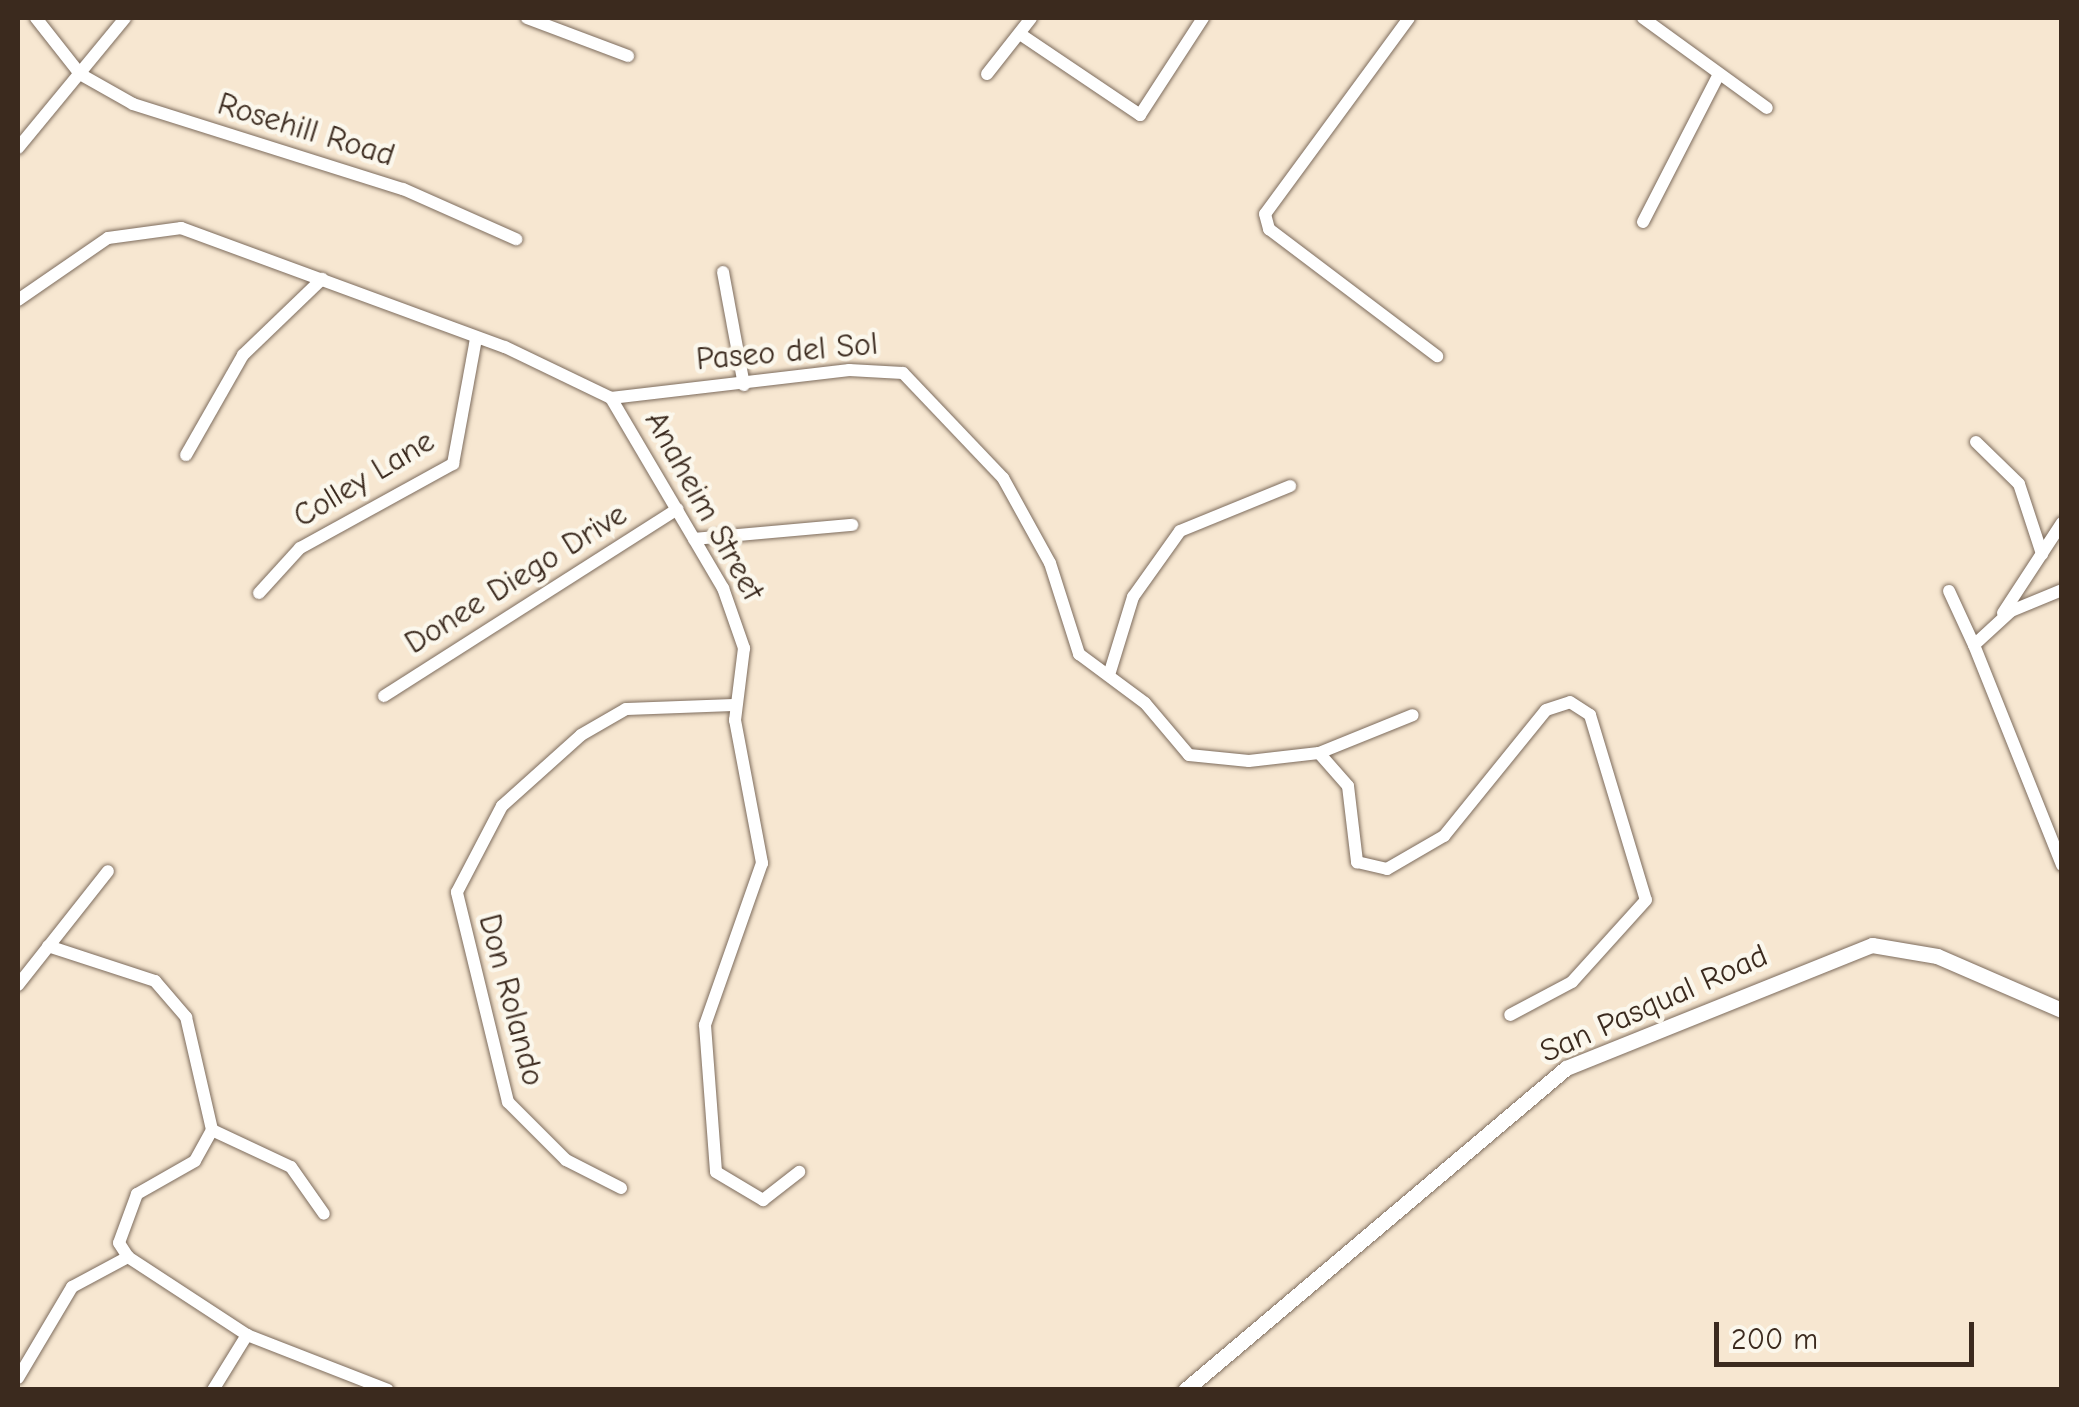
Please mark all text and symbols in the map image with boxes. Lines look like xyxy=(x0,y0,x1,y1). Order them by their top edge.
street label: Rosehill Road xyxy=(213,85,399,175)
street label: Paseo del Sol xyxy=(695,325,879,379)
street label: Anaheim Street xyxy=(636,405,772,607)
street label: Colley Lane xyxy=(287,422,441,536)
street label: Donee Diego Drive xyxy=(398,495,634,663)
street label: Don Rolando xyxy=(470,910,552,1090)
street label: San Pasqual Road xyxy=(1534,937,1774,1071)
scale bar xyxy=(1719,1302,1979,1364)
text: 200 m xyxy=(1731,1322,1818,1357)

